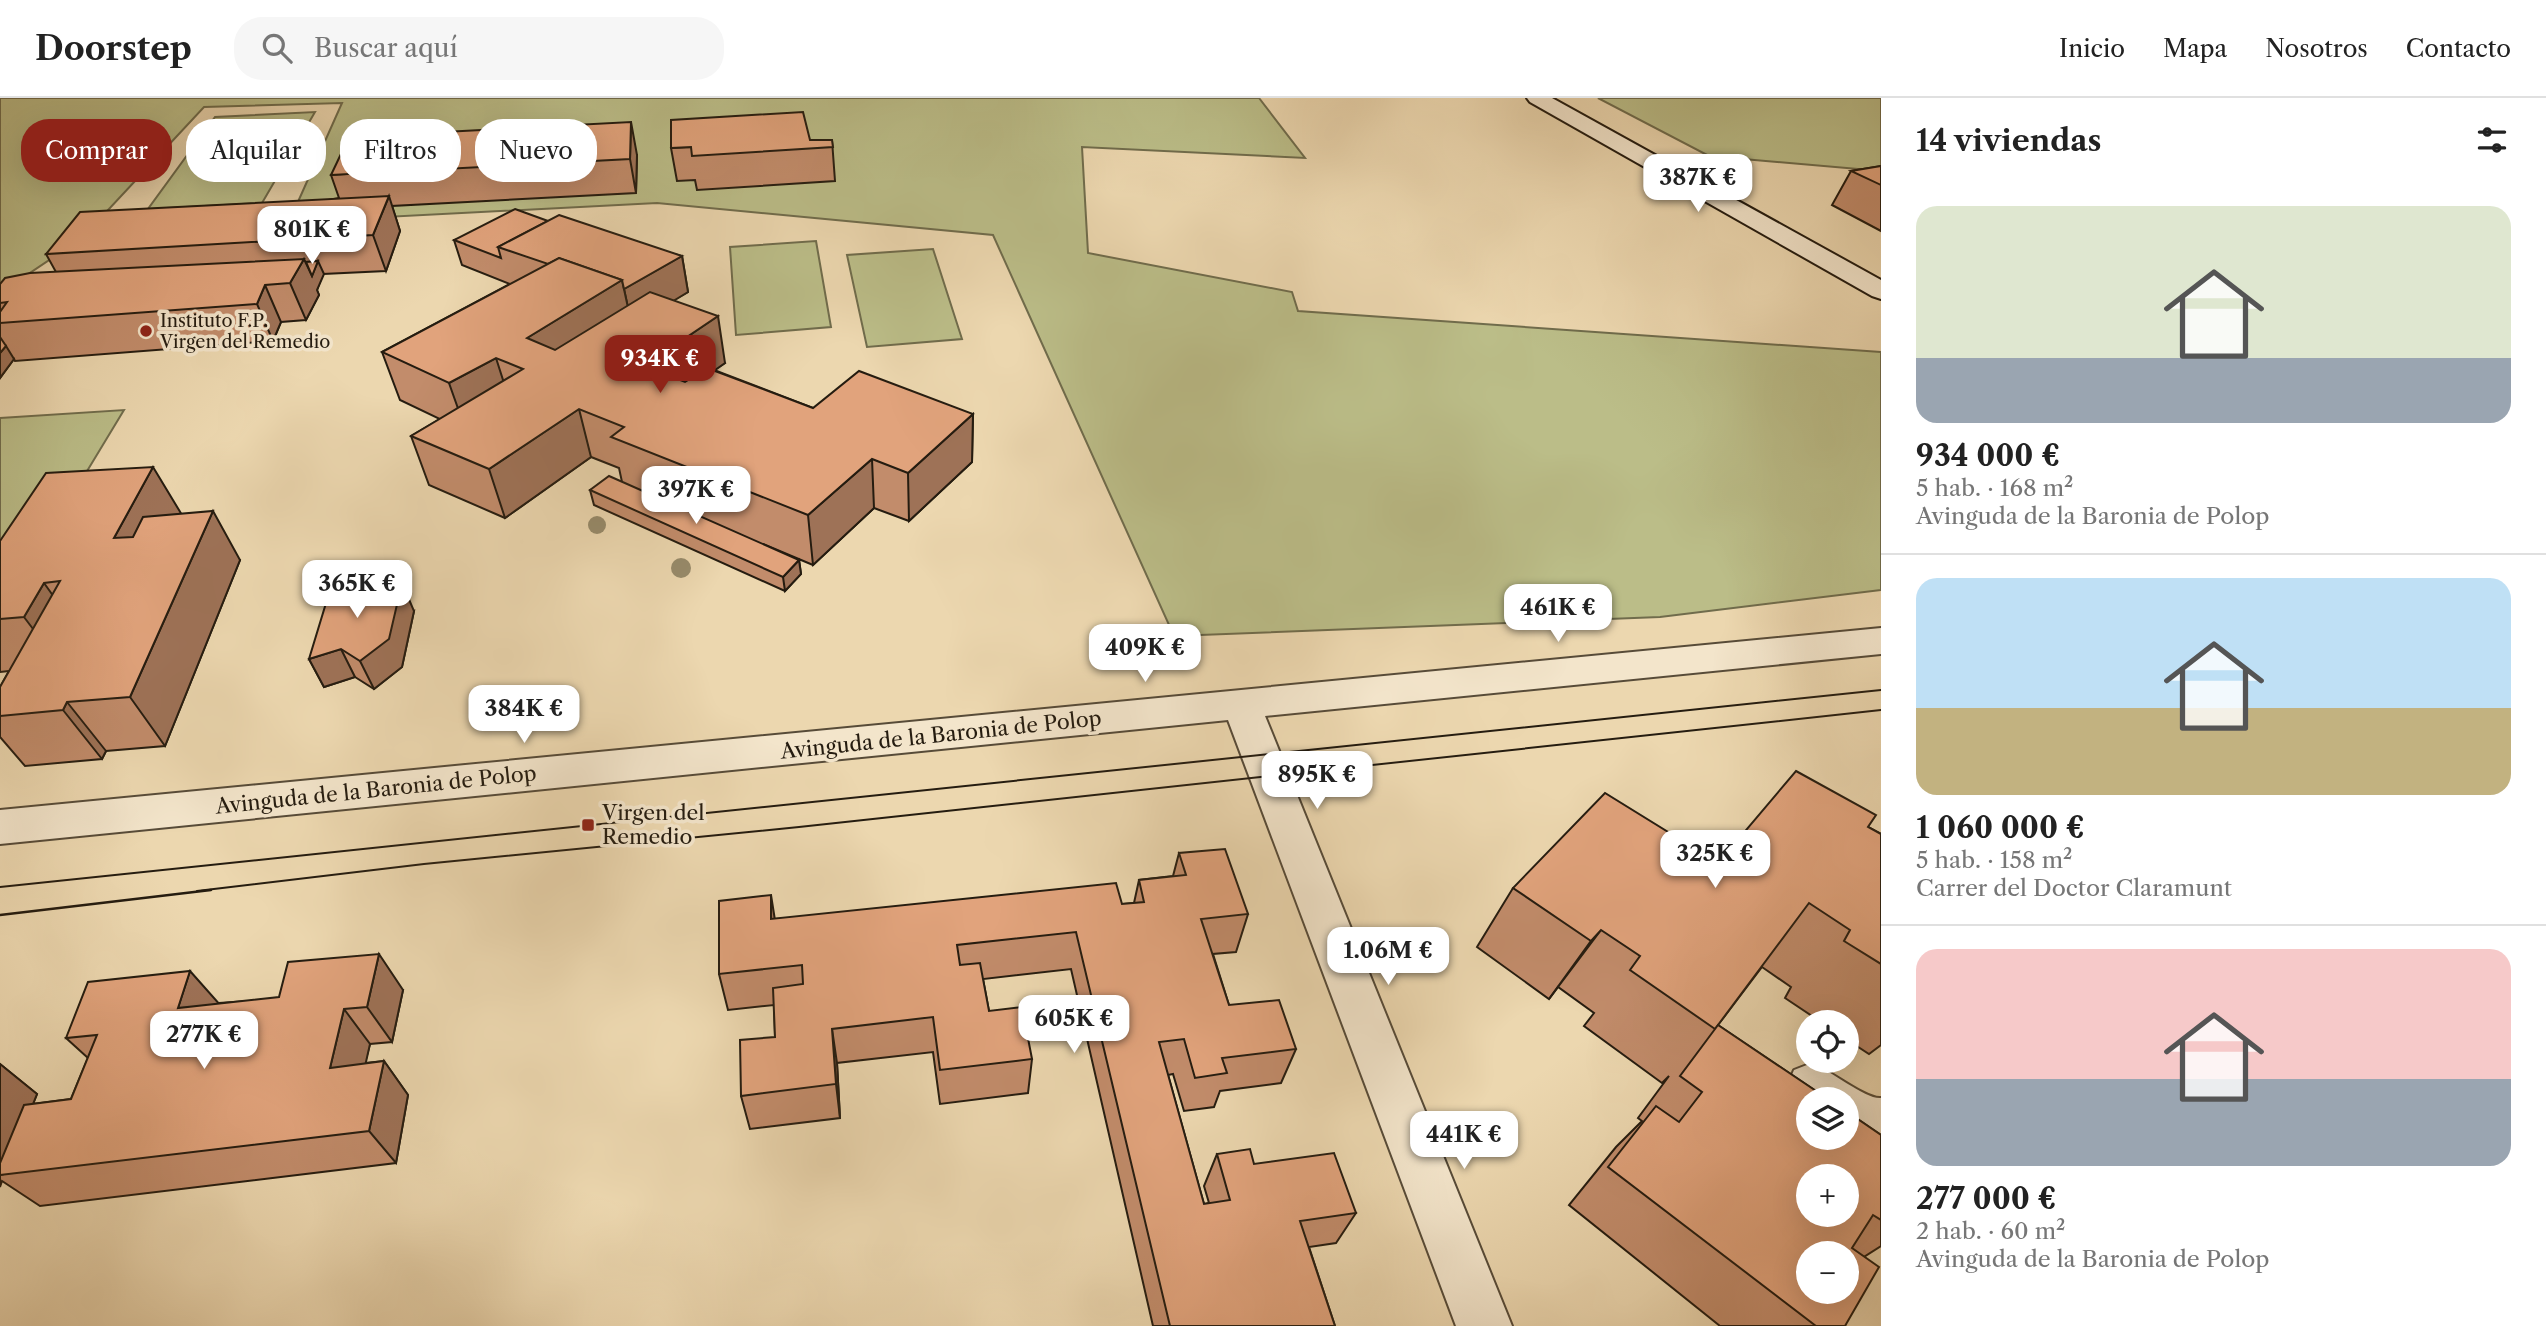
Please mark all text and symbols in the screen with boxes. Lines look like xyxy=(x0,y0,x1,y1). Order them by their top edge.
search box xyxy=(234,17,724,80)
text: Doorstep xyxy=(35,28,192,69)
icon: search xyxy=(258,29,296,67)
text: Buscar aquí xyxy=(314,32,458,64)
text: Inicio xyxy=(2059,34,2125,63)
text: Mapa xyxy=(2163,34,2227,63)
text: Nosotros xyxy=(2265,34,2368,63)
text: Contacto xyxy=(2406,34,2511,63)
chip: Comprar xyxy=(21,119,172,182)
chip: Alquilar xyxy=(186,119,326,182)
chip: Filtros xyxy=(340,119,461,182)
chip: Nuevo xyxy=(475,119,597,182)
icon: filters xyxy=(2473,121,2511,159)
text: 14 viviendas xyxy=(1916,122,2102,159)
pin: 387K € xyxy=(1641,155,1755,214)
text: 387K € xyxy=(1659,163,1737,191)
pin: 801K € xyxy=(255,206,369,266)
text: 801K € xyxy=(273,215,351,243)
icon: home xyxy=(2151,251,2277,377)
place label: Instituto F.P. Virgen del Remedio xyxy=(159,310,330,353)
marker: Instituto F.P. Virgen del Remedio xyxy=(138,323,154,339)
pin: 934K € xyxy=(603,336,717,395)
text: 934K € xyxy=(621,344,699,372)
text: 934 000 € xyxy=(1916,437,2060,474)
pin: 397K € xyxy=(639,466,753,526)
text: 5 hab. · 168 m² xyxy=(1916,474,2073,502)
text: 397K € xyxy=(658,475,734,503)
text: Avinguda de la Baronia de Polop xyxy=(1916,502,2270,530)
pin: 365K € xyxy=(300,560,414,620)
text: 365K € xyxy=(318,569,396,597)
pin: 461K € xyxy=(1501,584,1615,644)
text: 461K € xyxy=(1520,593,1596,621)
icon: home xyxy=(2151,623,2277,749)
pin: 409K € xyxy=(1088,624,1202,684)
text: 409K € xyxy=(1105,633,1185,661)
pin: 384K € xyxy=(467,686,581,745)
text: 384K € xyxy=(485,694,564,722)
street label: Avinguda de la Baronia de Polop xyxy=(778,705,1103,764)
pin: 895K € xyxy=(1260,752,1374,811)
street label: Avinguda de la Baronia de Polop xyxy=(213,760,538,819)
text: 895K € xyxy=(1278,760,1356,788)
place label: Virgen del Remedio xyxy=(601,800,705,849)
text: 1 060 000 € xyxy=(1916,809,2085,846)
marker: Virgen del Remedio xyxy=(580,817,596,833)
pin: 325K € xyxy=(1658,830,1772,890)
text: 325K € xyxy=(1676,839,1754,867)
text: 5 hab. · 158 m² xyxy=(1916,846,2073,874)
text: Carrer del Doctor Claramunt xyxy=(1916,874,2232,902)
pin: 1.06M € xyxy=(1323,928,1453,987)
text: 1.06M € xyxy=(1343,936,1433,964)
icon: home xyxy=(2151,994,2277,1120)
pin: 605K € xyxy=(1017,996,1131,1055)
text: 605K € xyxy=(1034,1004,1114,1032)
map controls xyxy=(1796,1010,1859,1304)
button: locate xyxy=(1796,1010,1859,1073)
pin: 277K € xyxy=(147,1012,261,1071)
text: 277K € xyxy=(166,1020,242,1048)
button: layers xyxy=(1796,1087,1859,1150)
pin: 441K € xyxy=(1407,1112,1521,1171)
text: 441K € xyxy=(1426,1120,1502,1148)
button: + xyxy=(1796,1164,1859,1227)
text: 277 000 € xyxy=(1916,1180,2056,1217)
text: 2 hab. · 60 m² xyxy=(1916,1217,2066,1245)
button: − xyxy=(1796,1241,1859,1304)
text: Avinguda de la Baronia de Polop xyxy=(1916,1245,2270,1273)

